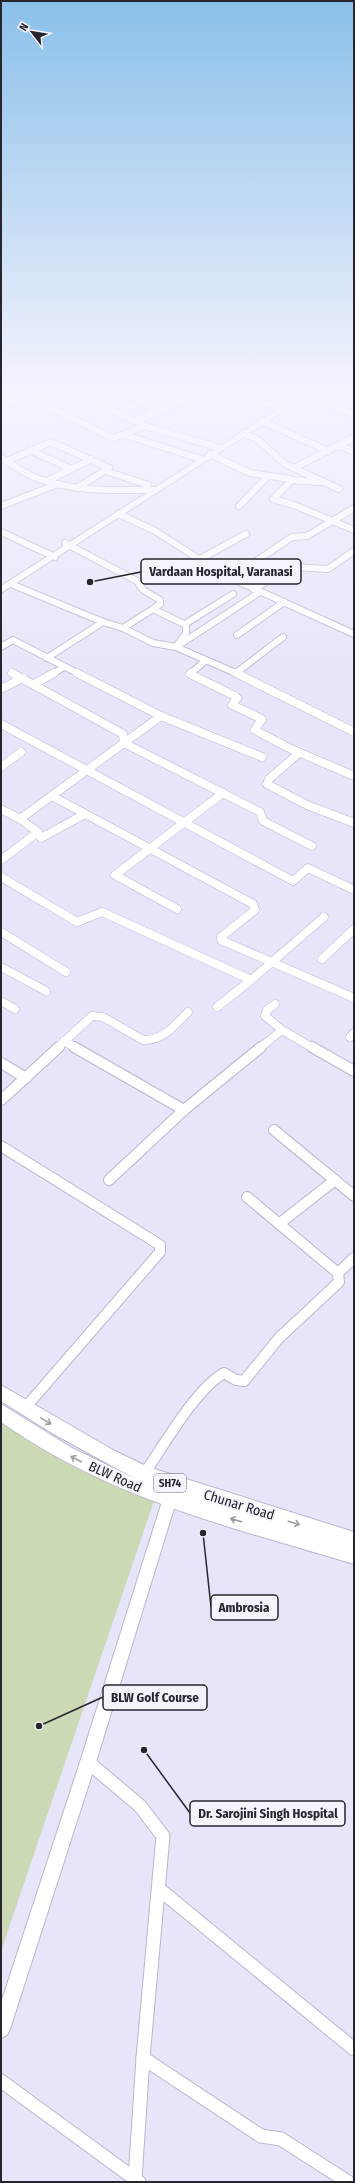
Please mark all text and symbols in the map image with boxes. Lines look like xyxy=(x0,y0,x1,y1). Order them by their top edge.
north arrow xyxy=(12,12,52,52)
text: N xyxy=(17,21,31,33)
callout: Vardaan Hospital, Varanasi xyxy=(141,559,301,584)
text: Vardaan Hospital, Varanasi xyxy=(148,564,293,579)
one-way arrow xyxy=(40,1417,52,1425)
one-way arrow xyxy=(70,1454,82,1462)
street label: BLW Road xyxy=(86,1458,144,1496)
road number: SH74 xyxy=(154,1474,186,1492)
street label: Chunar Road xyxy=(202,1486,276,1524)
one-way arrow xyxy=(230,1516,243,1523)
one-way arrow xyxy=(288,1520,301,1527)
callout: Ambrosia xyxy=(211,1595,278,1620)
text: Ambrosia xyxy=(218,1600,270,1615)
callout: BLW Golf Course xyxy=(103,1685,207,1710)
text: BLW Golf Course xyxy=(111,1690,199,1705)
callout: Dr. Sarojini Singh Hospital xyxy=(190,1801,345,1826)
text: Dr. Sarojini Singh Hospital xyxy=(198,1806,338,1821)

